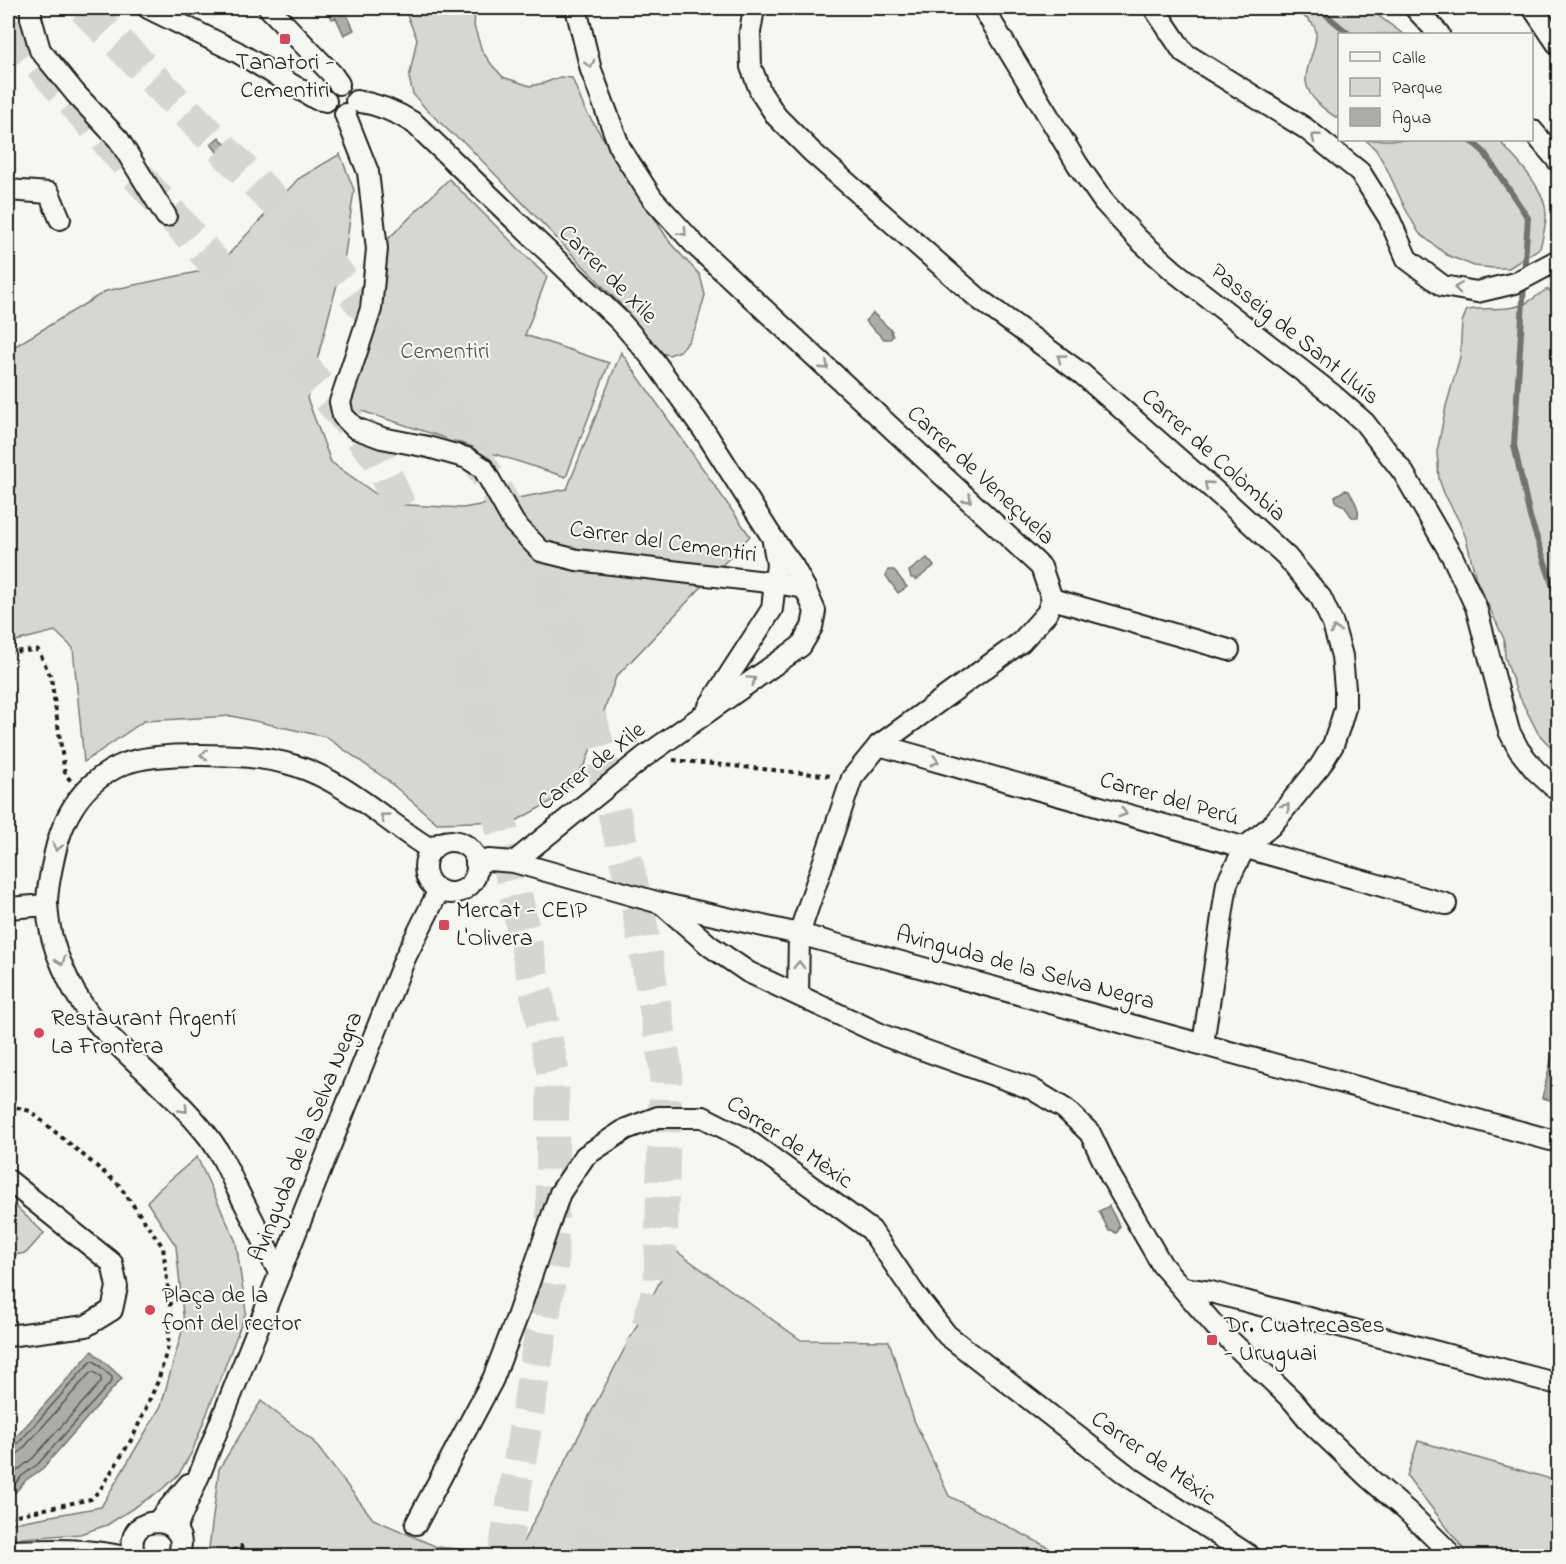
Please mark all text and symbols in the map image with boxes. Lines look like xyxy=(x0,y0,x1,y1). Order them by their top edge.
marker: Tanatori - Cementiri xyxy=(278,32,292,46)
legend xyxy=(1338,33,1533,141)
place label: Tanatori - Cementiri xyxy=(236,46,334,109)
text: Calle xyxy=(1392,46,1427,72)
one-way arrow xyxy=(583,58,595,69)
text: Parque xyxy=(1392,76,1443,102)
text: Agua xyxy=(1392,106,1431,133)
one-way arrow xyxy=(1311,133,1322,144)
street label: Carrer de Xile xyxy=(549,217,665,333)
one-way arrow xyxy=(676,225,687,236)
street label: Passeig de Sant Lluís xyxy=(1202,256,1386,414)
one-way arrow xyxy=(1453,283,1462,295)
park label: Cementiri xyxy=(400,335,490,370)
one-way arrow xyxy=(1056,354,1067,365)
one-way arrow xyxy=(818,359,829,370)
street label: Carrer de Colòmbia xyxy=(1132,381,1294,531)
street label: Carrer de Veneçuela xyxy=(898,398,1062,554)
one-way arrow xyxy=(1205,481,1215,492)
one-way arrow xyxy=(961,492,972,503)
street label: Carrer del Cementiri xyxy=(567,513,759,573)
one-way arrow xyxy=(1330,625,1342,636)
one-way arrow xyxy=(746,676,757,687)
street label: Carrer de Xile xyxy=(531,714,654,820)
one-way arrow xyxy=(200,749,209,761)
one-way arrow xyxy=(930,753,940,766)
street label: Carrer del Perú xyxy=(1095,763,1243,837)
one-way arrow xyxy=(1279,802,1290,813)
one-way arrow xyxy=(1117,806,1128,818)
one-way arrow xyxy=(379,813,390,824)
one-way arrow xyxy=(52,841,64,852)
place label: Mercat - CEIP L'Olivera xyxy=(456,894,588,957)
marker: Mercat - CEIP L'Olivera xyxy=(437,918,451,932)
street label: Avinguda de la Selva Negra xyxy=(892,918,1158,1020)
one-way arrow xyxy=(53,955,66,966)
one-way arrow xyxy=(793,960,805,969)
place label: Restaurant Argentí La Frontera xyxy=(51,1002,236,1065)
street label: Avinguda de la Selva Negra xyxy=(241,1007,373,1267)
marker: Restaurant Argentí La Frontera xyxy=(32,1026,46,1040)
street label: Carrer de Mèxic xyxy=(718,1088,860,1199)
one-way arrow xyxy=(177,1103,188,1113)
place label: Plaça de la font del rector xyxy=(162,1279,302,1342)
marker: Plaça de la font del rector xyxy=(143,1303,157,1317)
place label: Dr. Cuatrecases - Uruguai xyxy=(1223,1309,1385,1372)
marker: Dr. Cuatrecases - Uruguai xyxy=(1205,1333,1219,1347)
street label: Carrer de Mèxic xyxy=(1083,1403,1223,1516)

